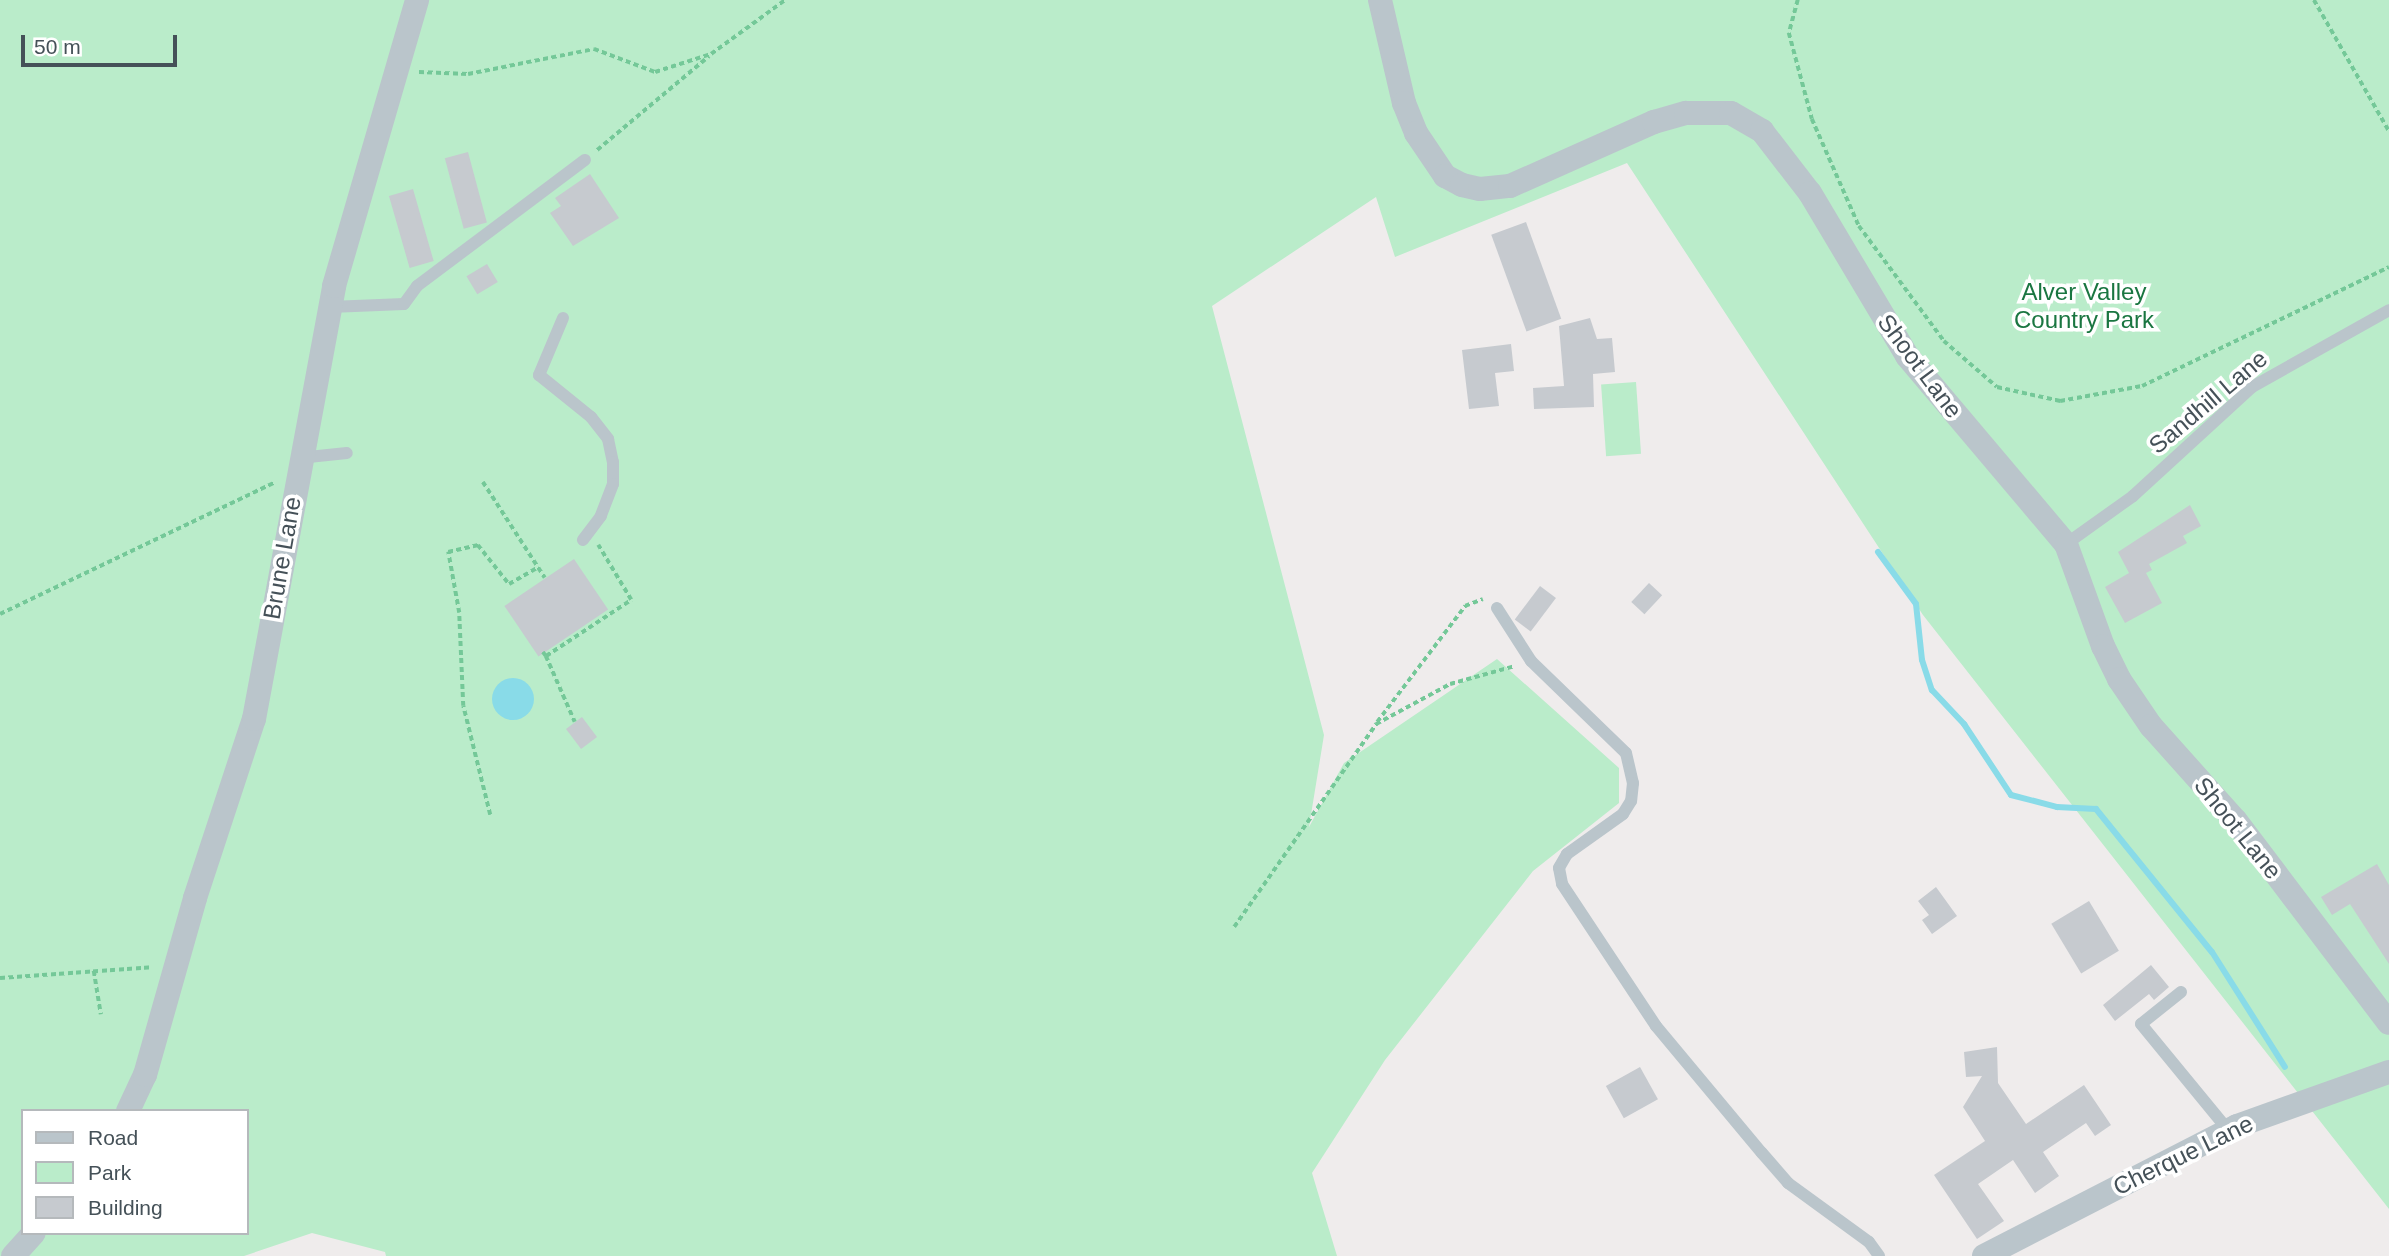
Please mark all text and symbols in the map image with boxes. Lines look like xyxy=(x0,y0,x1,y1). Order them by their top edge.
scale bar xyxy=(24,21,180,65)
text: 50 m xyxy=(34,35,81,58)
park label: Alver Valley Country Park xyxy=(2014,278,2154,334)
street label: Shoot Lane xyxy=(1872,308,1968,424)
street label: Sandhill Lane xyxy=(2143,344,2273,460)
street label: Brune Lane xyxy=(257,494,307,622)
street label: Shoot Lane xyxy=(2188,771,2288,885)
legend xyxy=(21,1109,248,1235)
street label: Cherque Lane xyxy=(2108,1109,2258,1201)
text: Road xyxy=(88,1126,138,1149)
text: Park xyxy=(88,1161,131,1184)
text: Building xyxy=(88,1196,163,1219)

